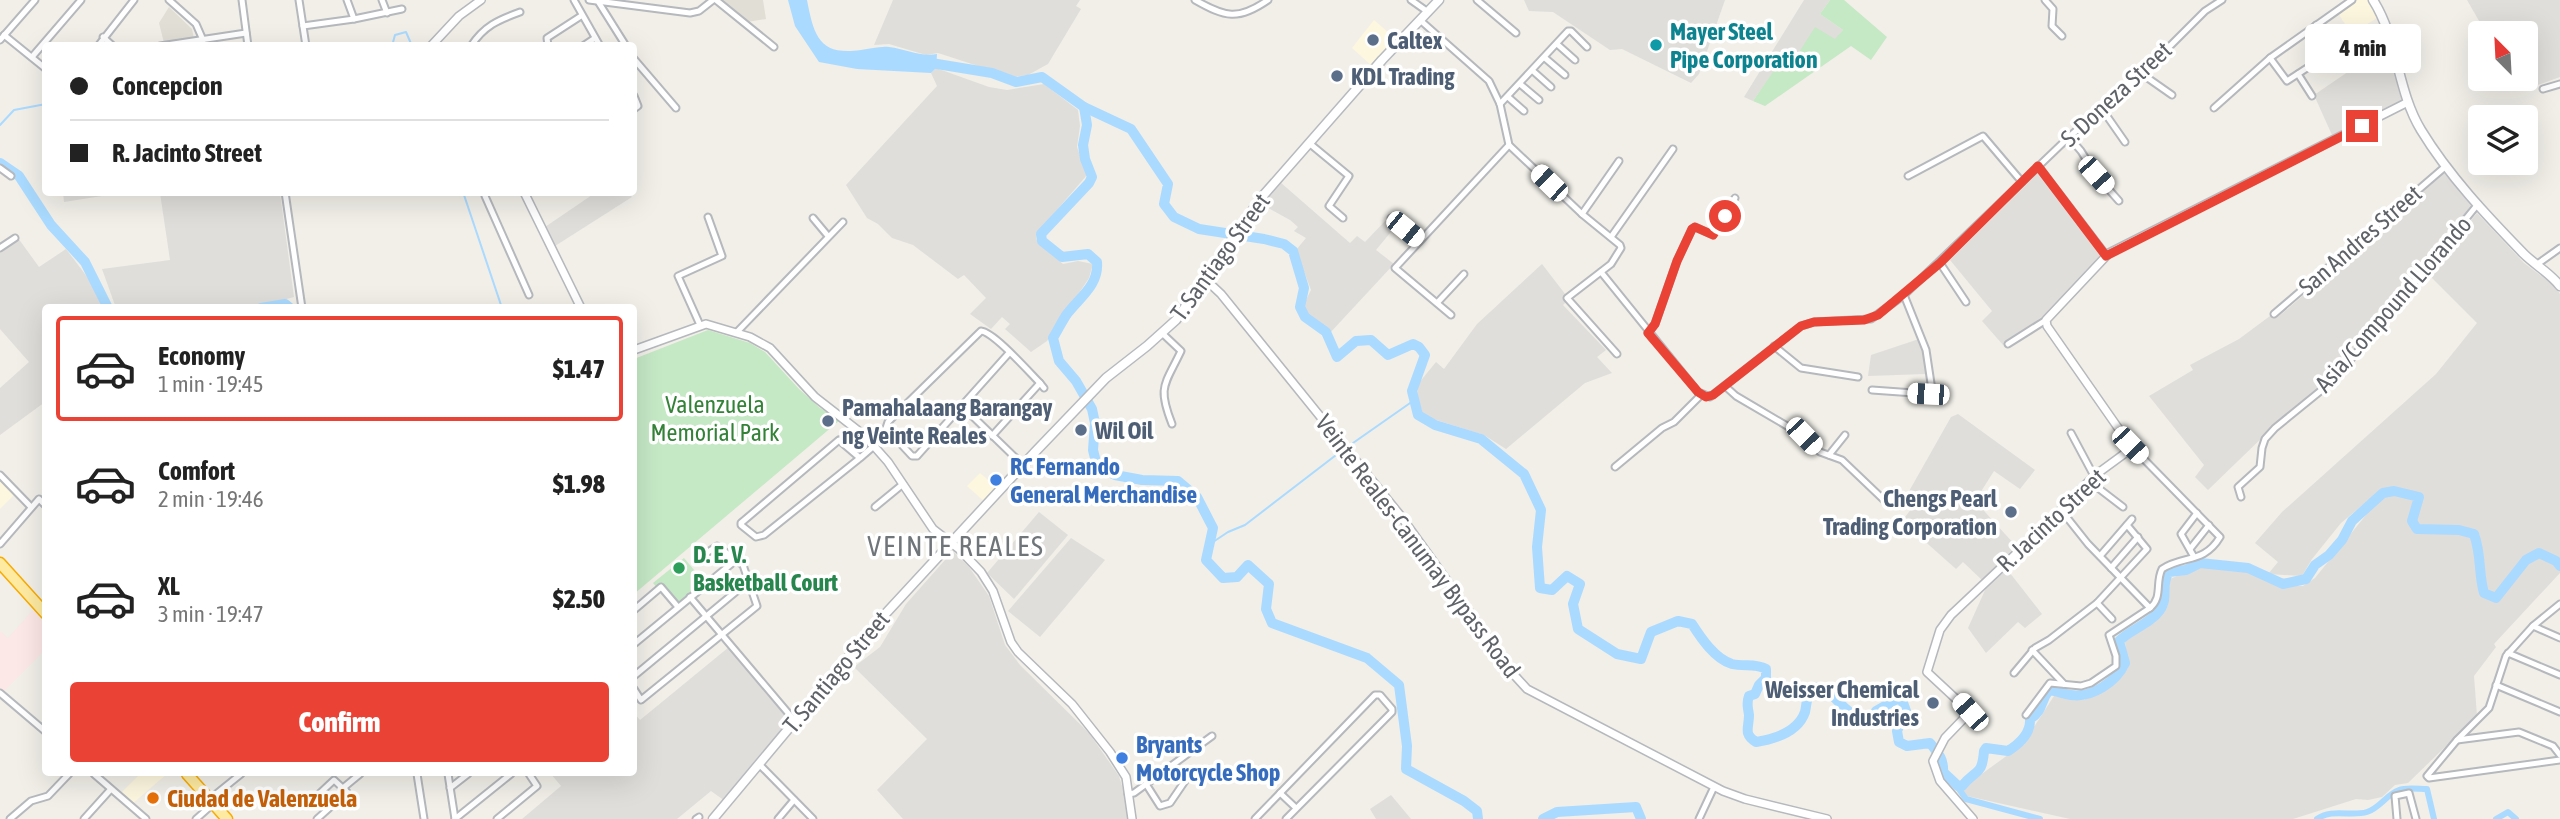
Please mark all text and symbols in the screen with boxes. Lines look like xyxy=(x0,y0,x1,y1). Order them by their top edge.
place label: Mayer Steel Pipe Corporation xyxy=(1670,18,1818,73)
north arrow xyxy=(2468,21,2538,91)
map controls xyxy=(2468,21,2538,175)
callout: 4 min xyxy=(2304,24,2420,74)
place label: Caltex xyxy=(1387,27,1443,54)
marker: Caltex xyxy=(1365,32,1381,48)
text: 4 min xyxy=(2340,35,2386,61)
street label: S. Doneza Street xyxy=(2055,36,2177,152)
marker: Mayer Steel Pipe Corporation xyxy=(1648,37,1664,53)
place label: KDL Trading xyxy=(1351,63,1455,90)
marker: KDL Trading xyxy=(1329,68,1345,84)
text: Concepcion xyxy=(112,71,223,101)
button: layers xyxy=(2468,105,2538,175)
route end xyxy=(2346,110,2378,142)
text: R. Jacinto Street xyxy=(112,138,262,168)
car xyxy=(2075,152,2118,198)
car xyxy=(1527,161,1572,205)
street label: San Andres Street xyxy=(2293,179,2427,300)
street label: T. Santiago Street xyxy=(1165,188,1275,326)
route start xyxy=(1709,200,1741,232)
car xyxy=(1383,208,1428,250)
street label: Asia/Compound Llorando xyxy=(2309,211,2477,397)
icon: car xyxy=(74,337,137,400)
text: Economy xyxy=(158,341,245,371)
text: $1.47 xyxy=(553,354,605,384)
text: 1 min · 19:45 xyxy=(158,371,264,397)
car xyxy=(1907,382,1950,406)
park label: Valenzuela Memorial Park xyxy=(650,391,780,446)
place label: Pamahalaang Barangay ng Veinte Reales xyxy=(842,394,1053,449)
street label: Veinte Reales-Canumay Bypass Road xyxy=(1310,409,1526,683)
marker: Pamahalaang Barangay ng Veinte Reales xyxy=(820,413,836,429)
car xyxy=(1782,414,1827,458)
place label: Wil Oil xyxy=(1094,417,1154,444)
marker: Wil Oil xyxy=(1073,422,1089,438)
car xyxy=(2108,423,2153,467)
icon: car xyxy=(74,452,137,515)
place label: RC Fernando General Merchandise xyxy=(1010,453,1197,508)
text: Comfort xyxy=(158,456,235,486)
street label: R. Jacinto Street xyxy=(1991,463,2111,577)
text: $1.98 xyxy=(553,469,605,499)
marker: RC Fernando General Merchandise xyxy=(988,472,1004,488)
place label: Chengs Pearl Trading Corporation xyxy=(1823,485,1998,540)
text: 2 min · 19:46 xyxy=(158,486,264,512)
marker: Chengs Pearl Trading Corporation xyxy=(2003,504,2019,520)
district label: VEINTE REALES xyxy=(867,530,1045,562)
place label: D. E. V. Basketball Court xyxy=(693,541,838,596)
marker: D. E. V. Basketball Court xyxy=(671,560,687,576)
icon: car xyxy=(74,567,137,630)
text: XL xyxy=(158,571,180,601)
text: $2.50 xyxy=(553,584,605,614)
text: 3 min · 19:47 xyxy=(158,601,264,627)
street label: T. Santiago Street xyxy=(777,606,895,738)
place label: Weisser Chemical Industries xyxy=(1764,676,1920,731)
button: Confirm xyxy=(70,682,609,762)
car xyxy=(1949,689,1992,735)
marker: Weisser Chemical Industries xyxy=(1925,695,1941,711)
place label: Bryants Motorcycle Shop xyxy=(1136,731,1280,786)
marker: Bryants Motorcycle Shop xyxy=(1114,750,1130,766)
place label: Ciudad de Valenzuela xyxy=(167,785,357,812)
marker: Ciudad de Valenzuela xyxy=(145,790,161,806)

